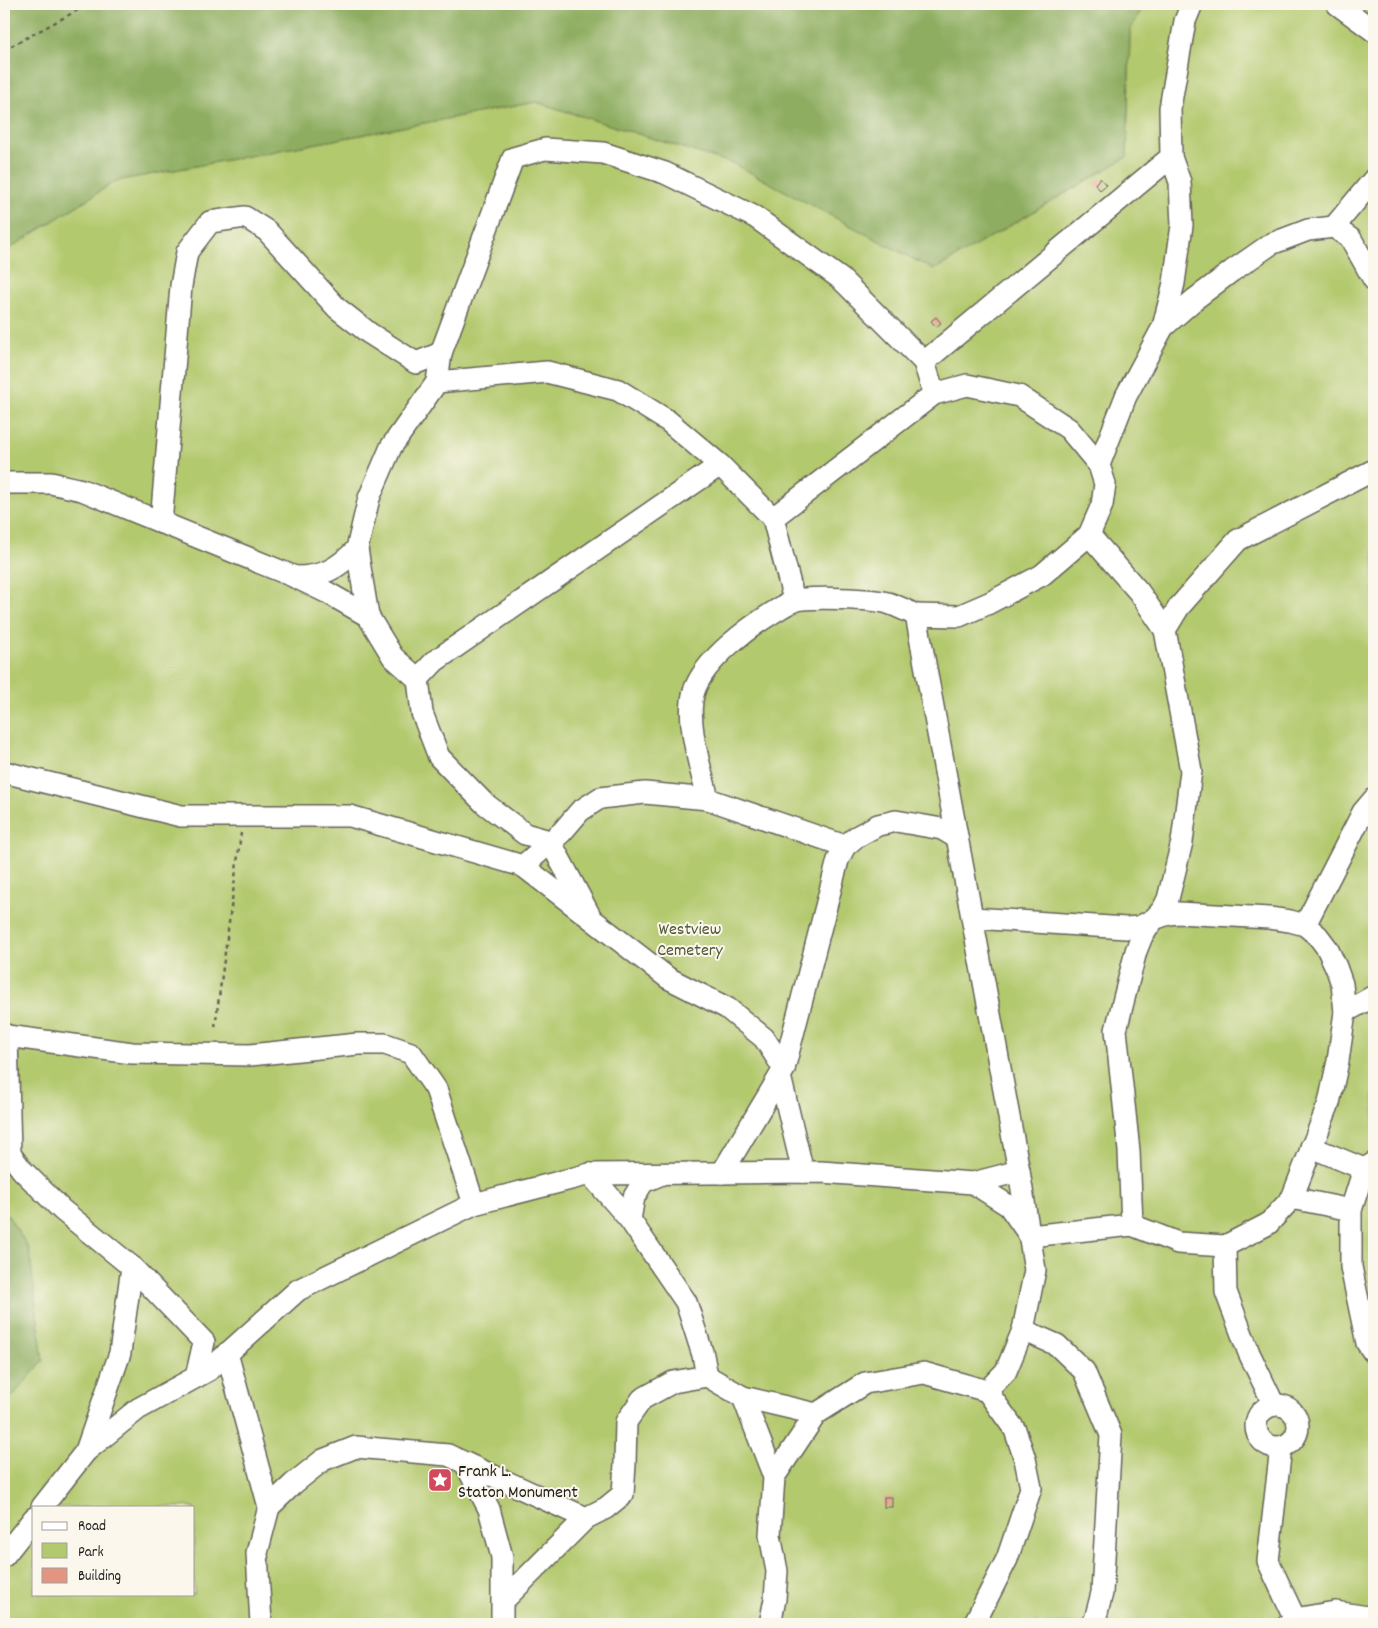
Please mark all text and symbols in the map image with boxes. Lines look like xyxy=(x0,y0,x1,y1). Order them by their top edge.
park label: Westview Cemetery xyxy=(657,918,724,964)
place label: Frank L. Staton Monument xyxy=(458,1460,578,1506)
place icon: Frank L. Staton Monument xyxy=(427,1467,453,1493)
legend xyxy=(32,1506,195,1596)
text: Road xyxy=(78,1516,106,1538)
text: Park xyxy=(78,1542,104,1564)
text: Building xyxy=(78,1566,121,1588)

